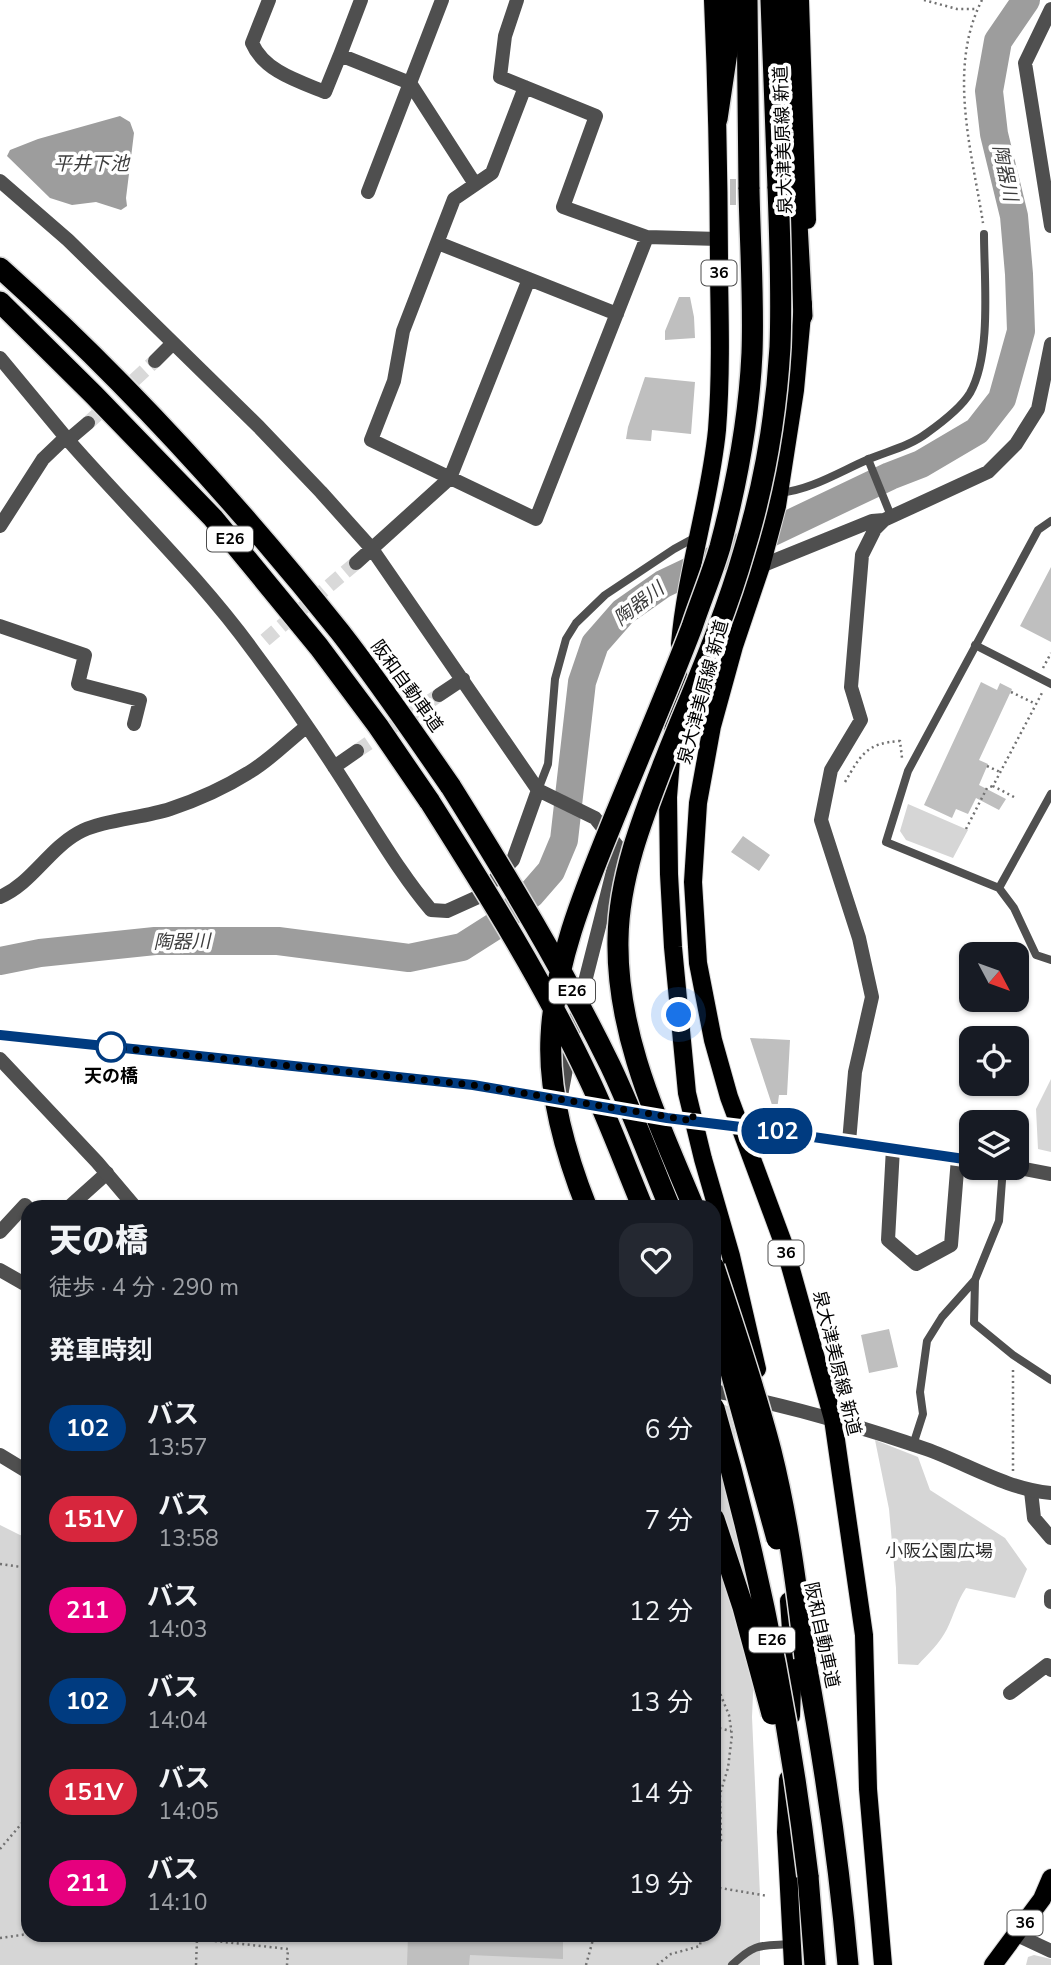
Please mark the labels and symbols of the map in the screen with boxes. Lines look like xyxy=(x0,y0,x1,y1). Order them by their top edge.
street label: 泉大津美原線 新道 xyxy=(768,65,798,215)
water label: 陶器川 xyxy=(986,142,1024,206)
water label: 平井下池 xyxy=(53,151,131,177)
road number: 36 xyxy=(702,260,736,286)
road number: E26 xyxy=(207,526,253,552)
water label: 陶器川 xyxy=(609,575,671,632)
street label: 泉大津美原線 新道 xyxy=(672,617,734,767)
street label: 阪和自動車道 xyxy=(366,635,448,737)
water label: 陶器川 xyxy=(153,928,213,955)
north arrow xyxy=(959,942,1029,1012)
road number: E26 xyxy=(549,979,595,1004)
your location xyxy=(661,997,696,1032)
marker: 天の橋 xyxy=(96,1032,126,1062)
place label: 天の橋 xyxy=(84,1064,138,1088)
line badge: 102 xyxy=(737,1108,817,1154)
road number: 36 xyxy=(768,1240,804,1266)
street label: 泉大津美原線 新道 xyxy=(807,1288,867,1438)
park label: 小阪公園広場 xyxy=(885,1539,993,1563)
street label: 阪和自動車道 xyxy=(799,1580,845,1690)
road number: E26 xyxy=(749,1628,795,1652)
road number: 36 xyxy=(1007,1910,1042,1936)

